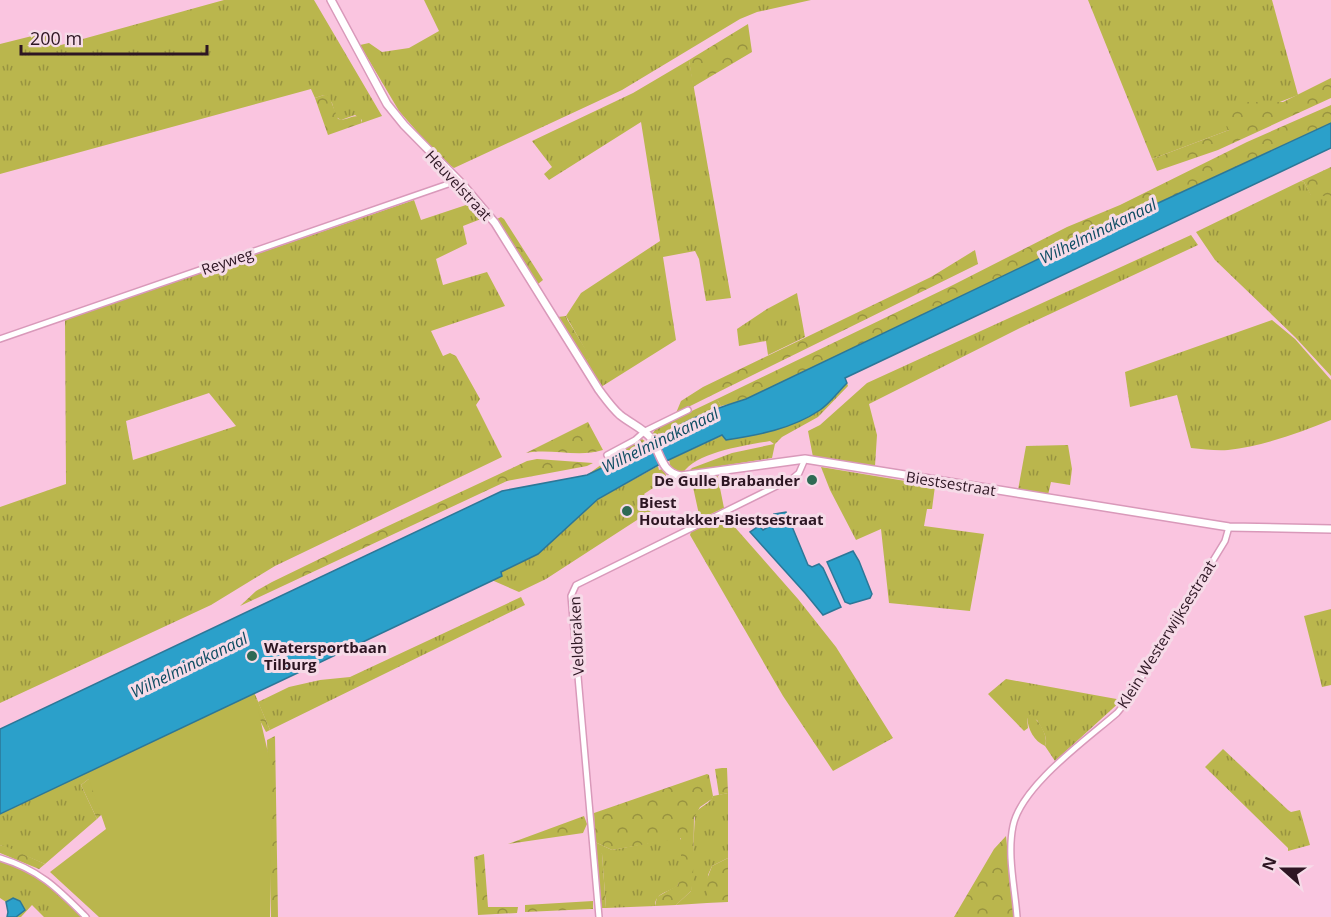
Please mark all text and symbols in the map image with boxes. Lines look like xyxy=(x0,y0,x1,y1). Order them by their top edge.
scale bar xyxy=(21,18,207,56)
text: 200 m xyxy=(30,26,82,50)
street label: Heuvelstraat xyxy=(421,146,497,224)
water label: Wilhelminakanaal xyxy=(1036,193,1161,269)
street label: Reyweg xyxy=(199,243,255,279)
water label: Wilhelminakanaal xyxy=(598,402,723,478)
street label: Biestsestraat xyxy=(905,466,997,500)
place label: De Gulle Brabander xyxy=(654,470,800,490)
marker: De Gulle Brabander xyxy=(805,473,819,487)
place label: Biest Houtakker-Biestsestraat xyxy=(639,492,824,529)
marker: Biest Houtakker-Biestsestraat xyxy=(620,504,634,518)
street label: Klein Westerwijksestraat xyxy=(1112,556,1220,712)
street label: Veldbraken xyxy=(564,596,588,676)
water label: Wilhelminakanaal xyxy=(127,627,252,703)
place label: Watersportbaan Tilburg xyxy=(264,637,387,674)
marker: Watersportbaan Tilburg xyxy=(245,649,259,663)
north arrow xyxy=(1253,839,1313,899)
text: N xyxy=(1256,854,1282,874)

